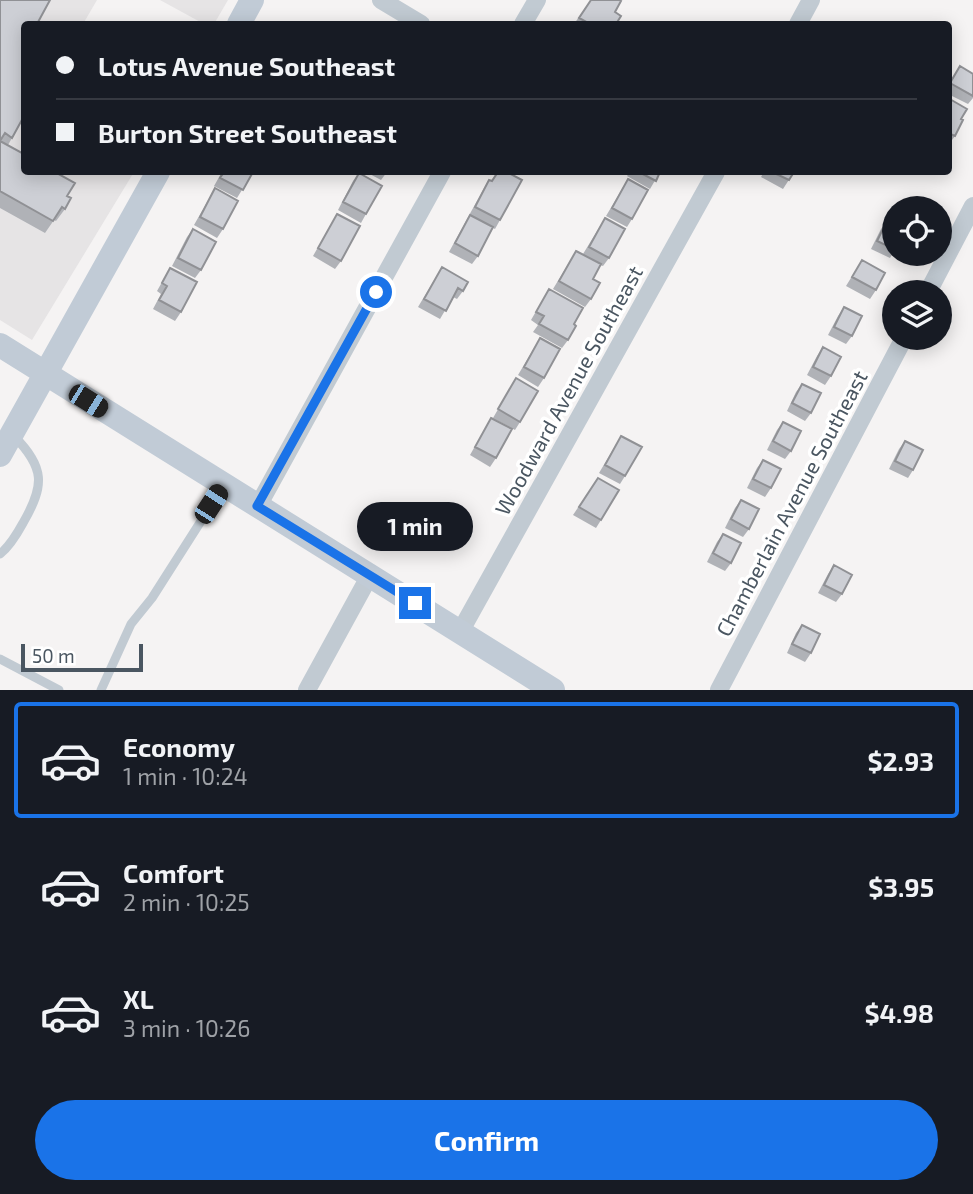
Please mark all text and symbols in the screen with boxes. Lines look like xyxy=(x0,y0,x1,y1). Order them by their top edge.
text: Lotus Avenue Southeast xyxy=(98,50,395,81)
text: Burton Street Southeast xyxy=(98,117,397,148)
map controls xyxy=(882,196,952,350)
button: locate xyxy=(882,196,952,266)
street label: Woodward Avenue Southeast xyxy=(489,261,647,519)
route start xyxy=(360,276,392,308)
button: layers xyxy=(882,280,952,350)
street label: Chamberlain Avenue Southeast xyxy=(710,366,872,640)
car xyxy=(65,381,112,421)
car xyxy=(191,481,232,527)
callout: 1 min xyxy=(357,502,473,550)
text: 1 min xyxy=(387,512,443,540)
route end xyxy=(399,587,431,619)
scale bar xyxy=(21,641,144,673)
text: 50 m xyxy=(32,644,75,667)
icon: car xyxy=(39,729,102,792)
text: Economy xyxy=(123,731,235,762)
text: $2.93 xyxy=(867,745,934,776)
text: 1 min · 10:24 xyxy=(123,762,248,790)
icon: car xyxy=(39,855,102,918)
text: Comfort xyxy=(123,857,224,888)
text: $3.95 xyxy=(868,871,934,902)
text: 2 min · 10:25 xyxy=(123,888,250,916)
icon: car xyxy=(39,981,102,1044)
text: XL xyxy=(123,983,154,1014)
text: $4.98 xyxy=(864,997,934,1028)
text: 3 min · 10:26 xyxy=(123,1014,250,1042)
button: Confirm xyxy=(35,1100,938,1180)

